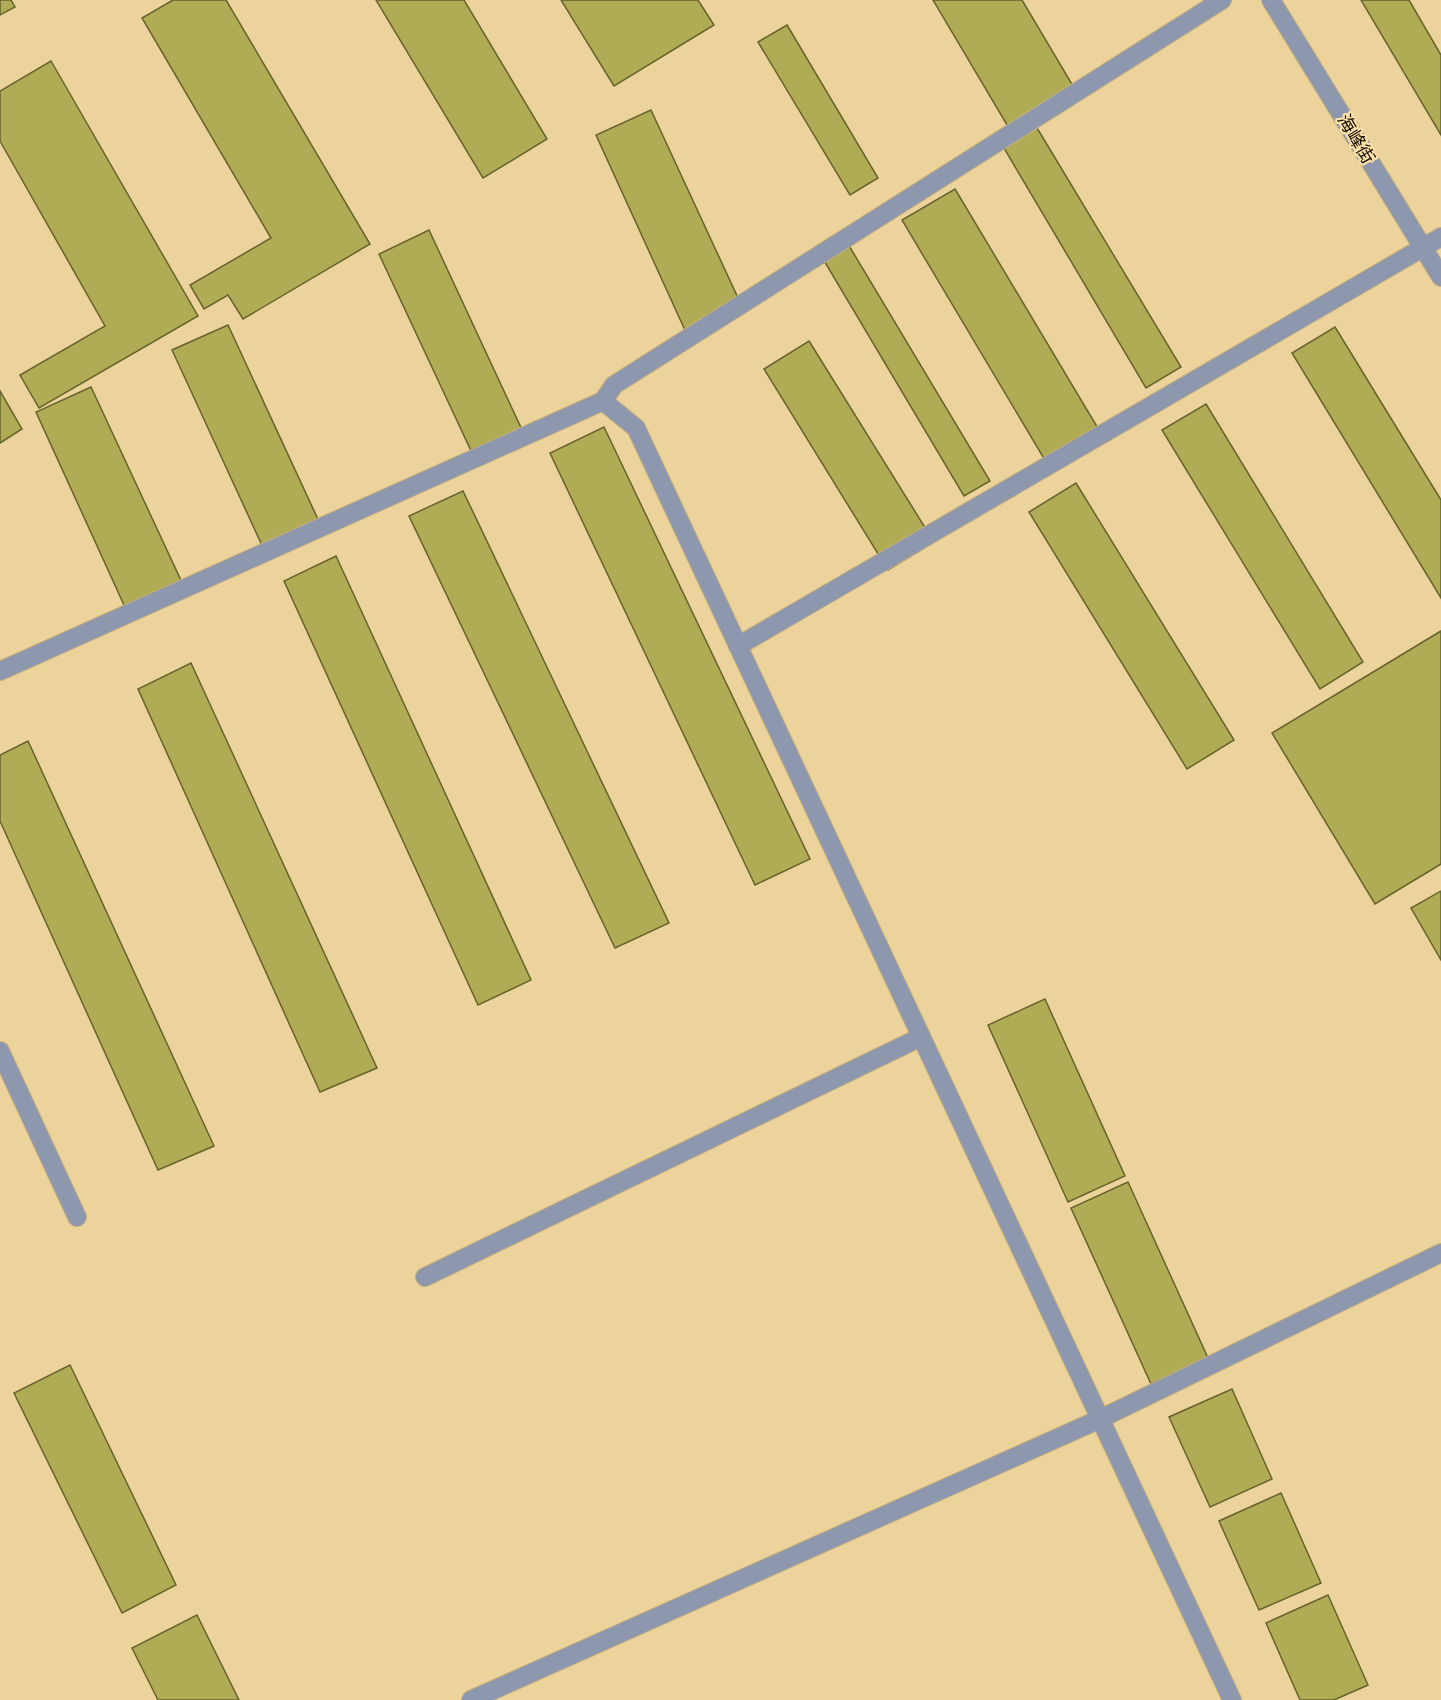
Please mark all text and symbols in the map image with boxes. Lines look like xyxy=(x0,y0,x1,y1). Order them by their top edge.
street label: 海峰街 xyxy=(1334,110,1379,167)

